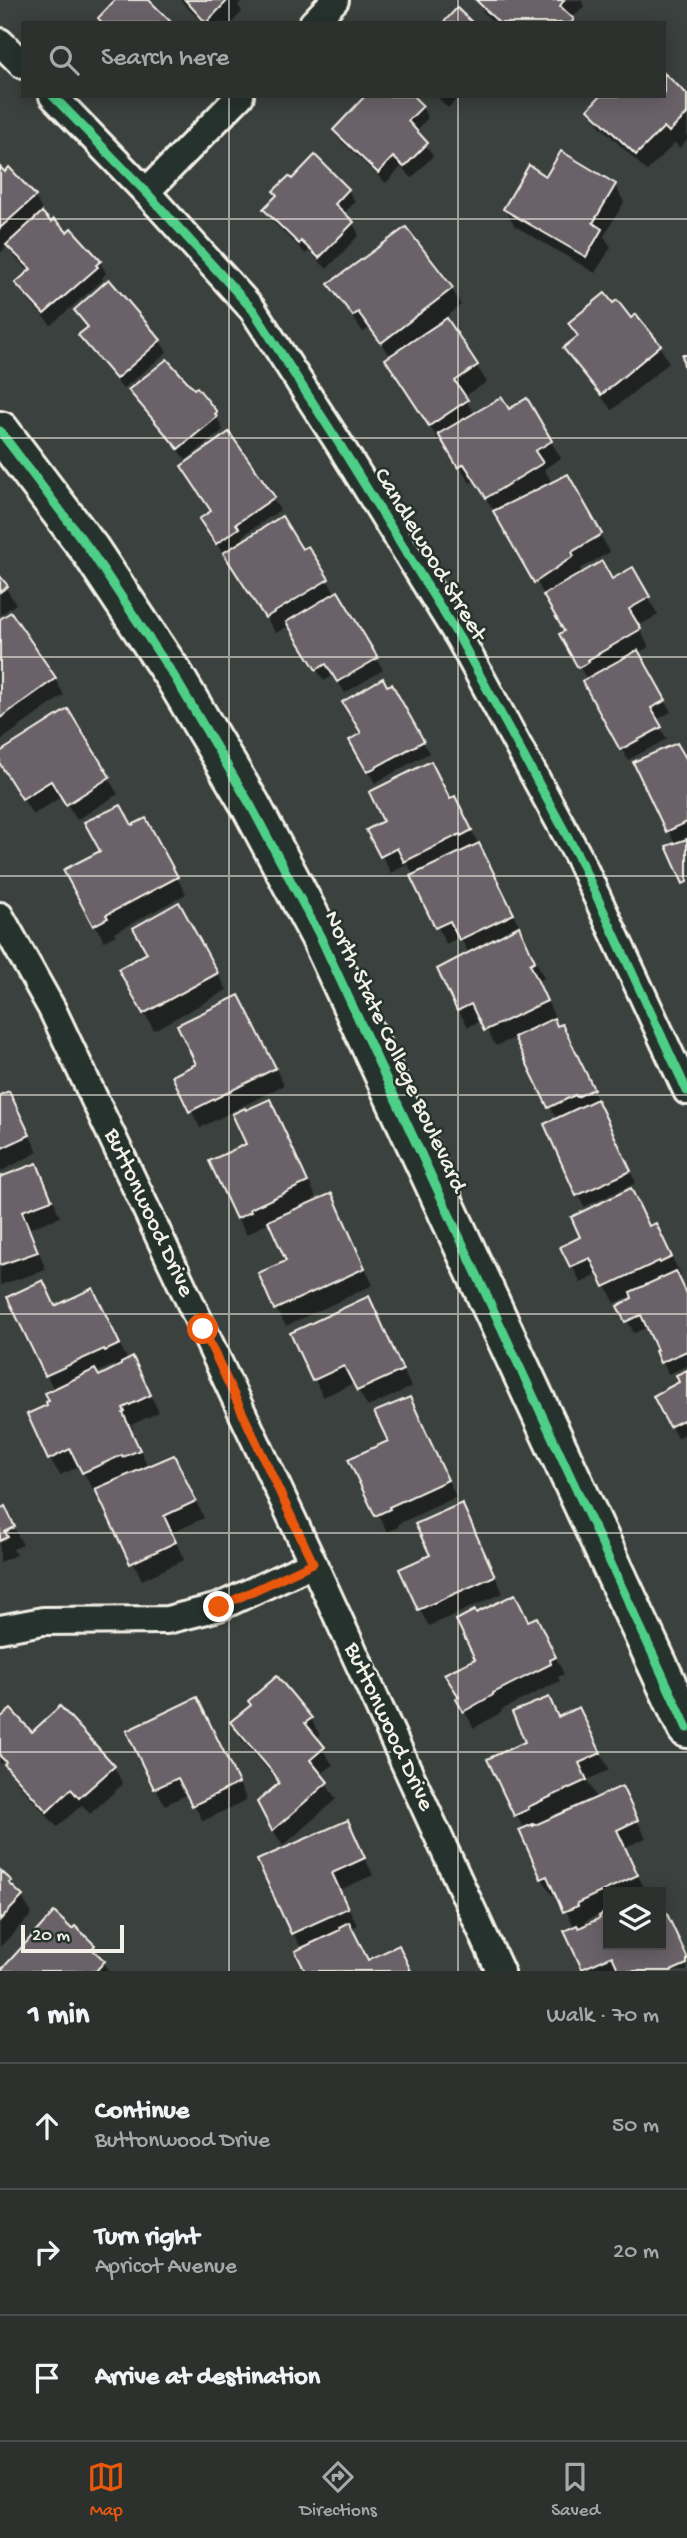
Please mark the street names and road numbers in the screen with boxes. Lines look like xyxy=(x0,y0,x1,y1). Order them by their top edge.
street label: Candlewood Street xyxy=(366,463,493,649)
street label: North State College Boulevard xyxy=(316,907,473,1199)
street label: Buttonwood Drive xyxy=(96,1123,200,1302)
street label: Buttonwood Drive xyxy=(336,1637,440,1816)

